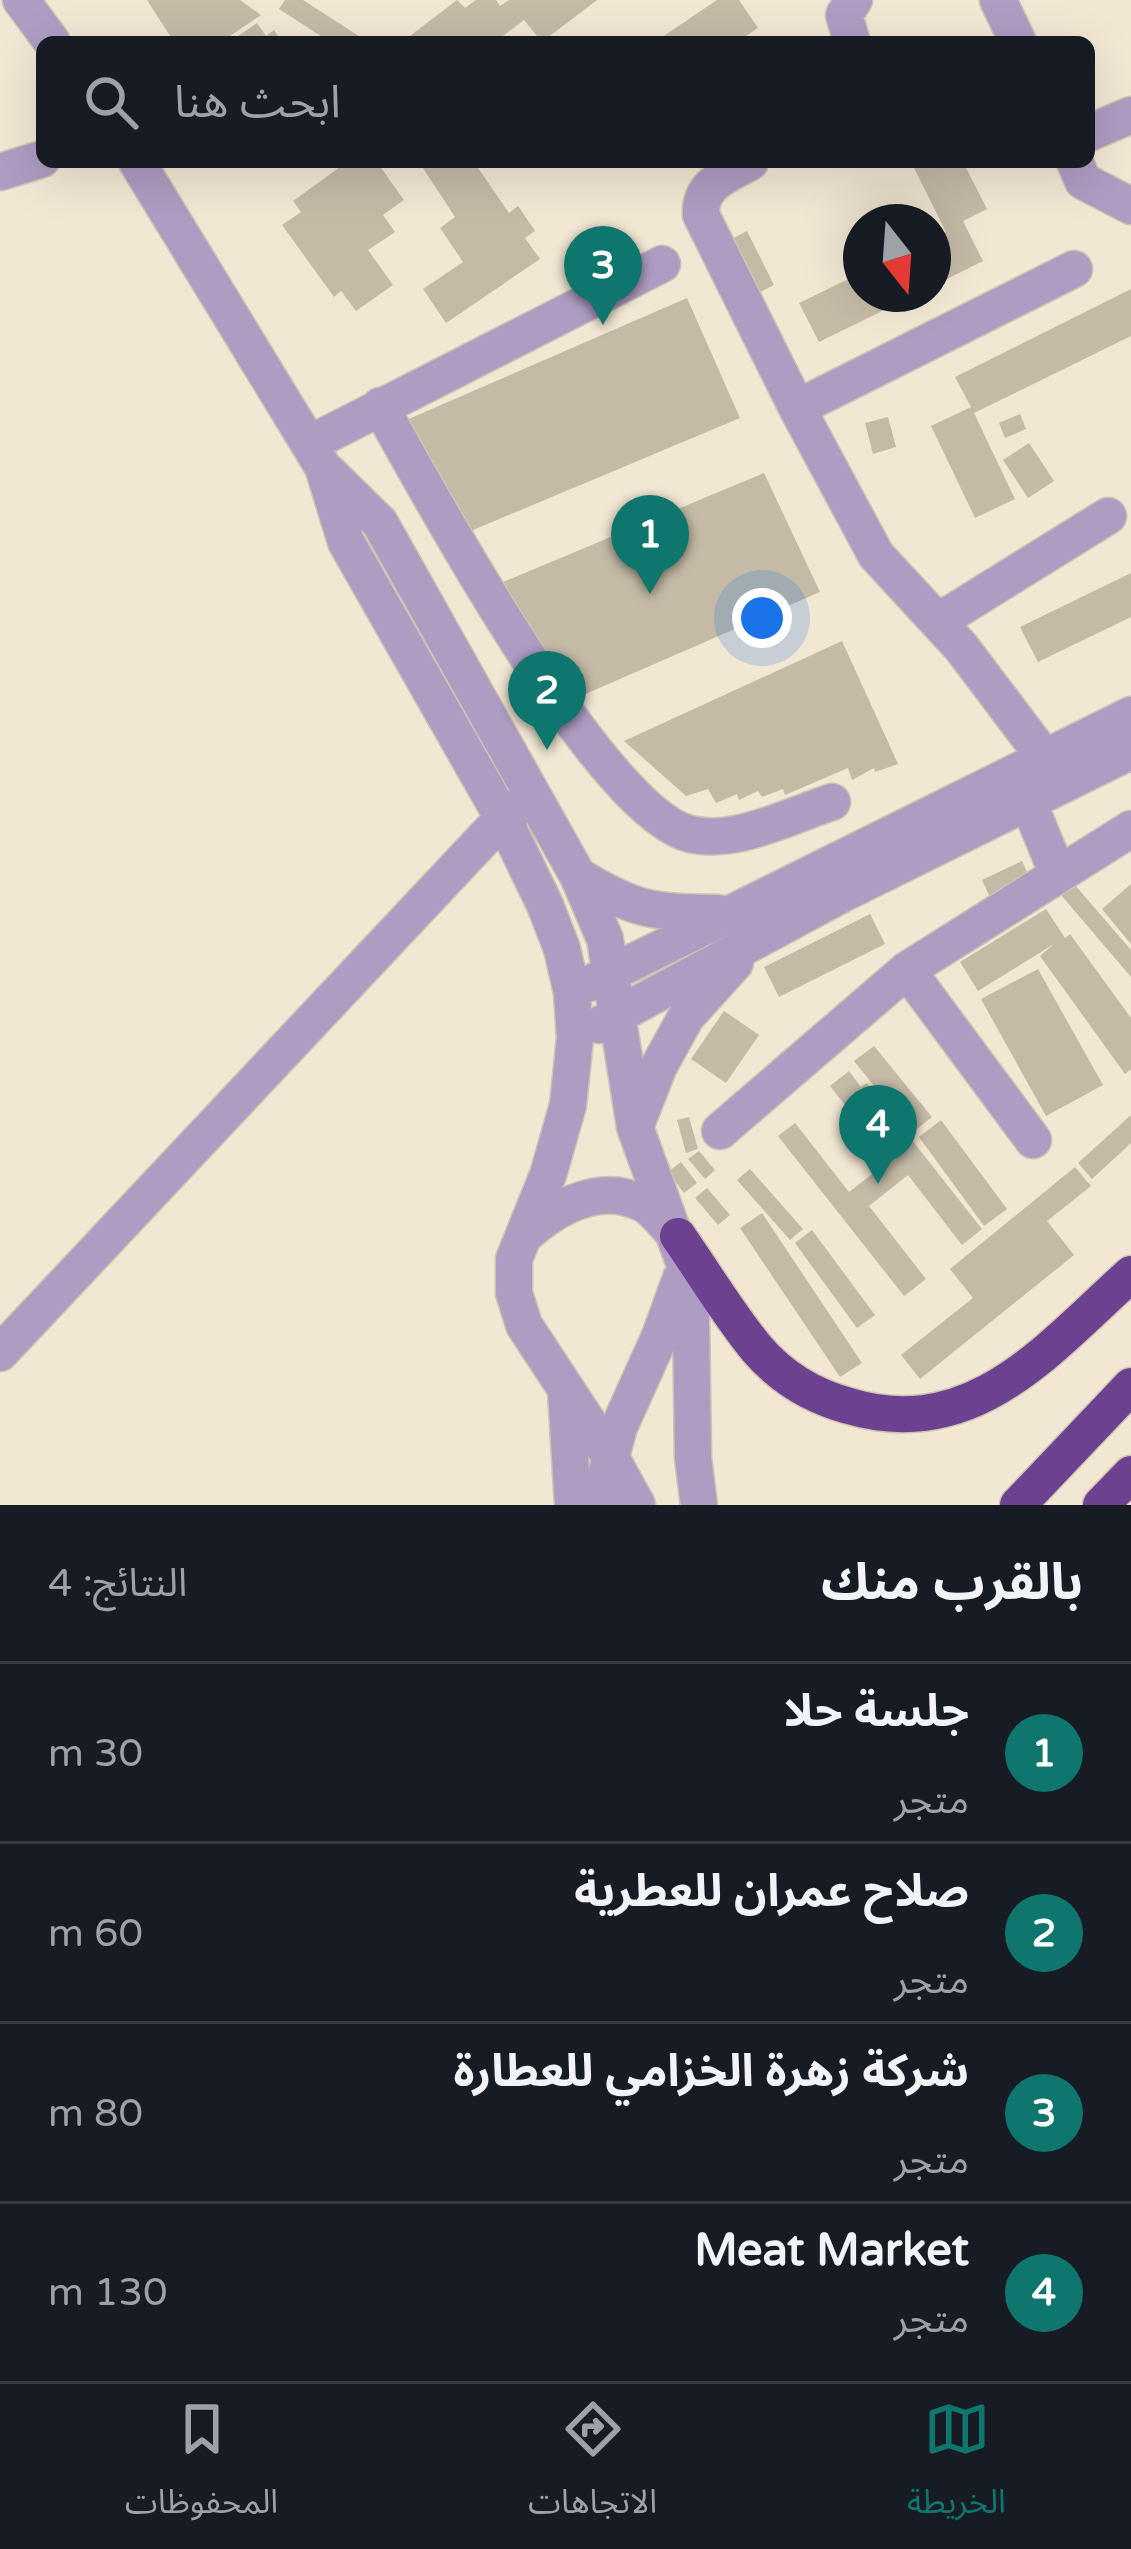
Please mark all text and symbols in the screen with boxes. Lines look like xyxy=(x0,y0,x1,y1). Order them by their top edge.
search box xyxy=(36,36,1095,168)
icon: search xyxy=(78,69,144,135)
text: ابحث هنا xyxy=(174,76,341,130)
north arrow xyxy=(843,204,951,312)
pin: 3 xyxy=(564,226,642,325)
pin: 1 xyxy=(611,495,689,594)
your location xyxy=(732,588,792,648)
pin: 2 xyxy=(508,651,586,750)
pin: 4 xyxy=(839,1085,917,1184)
text: بالقرب منك xyxy=(821,1552,1083,1614)
text: النتائج: 4 xyxy=(48,1560,187,1607)
text: جلسة حلا xyxy=(784,1685,969,1739)
text: 30 m xyxy=(48,1730,143,1777)
text: 1 xyxy=(1032,1730,1056,1777)
text: متجر xyxy=(894,1777,969,1824)
text: صلاح عمران للعطرية xyxy=(574,1865,969,1919)
text: 60 m xyxy=(48,1910,143,1957)
text: 2 xyxy=(1032,1910,1056,1957)
text: متجر xyxy=(894,1957,969,2004)
text: شركة زهرة الخزامي للعطارة xyxy=(453,2045,969,2099)
text: 80 m xyxy=(48,2090,143,2137)
text: 3 xyxy=(1032,2090,1056,2137)
text: متجر xyxy=(894,2137,969,2184)
text: Meat Market xyxy=(694,2224,969,2278)
text: 130 m xyxy=(48,2269,167,2316)
text: 4 xyxy=(1032,2269,1056,2316)
text: متجر xyxy=(894,2296,969,2343)
tab: المحفوظات xyxy=(125,2396,278,2537)
tab: الاتجاهات xyxy=(528,2396,657,2537)
tab: الخريطة xyxy=(907,2396,1006,2537)

